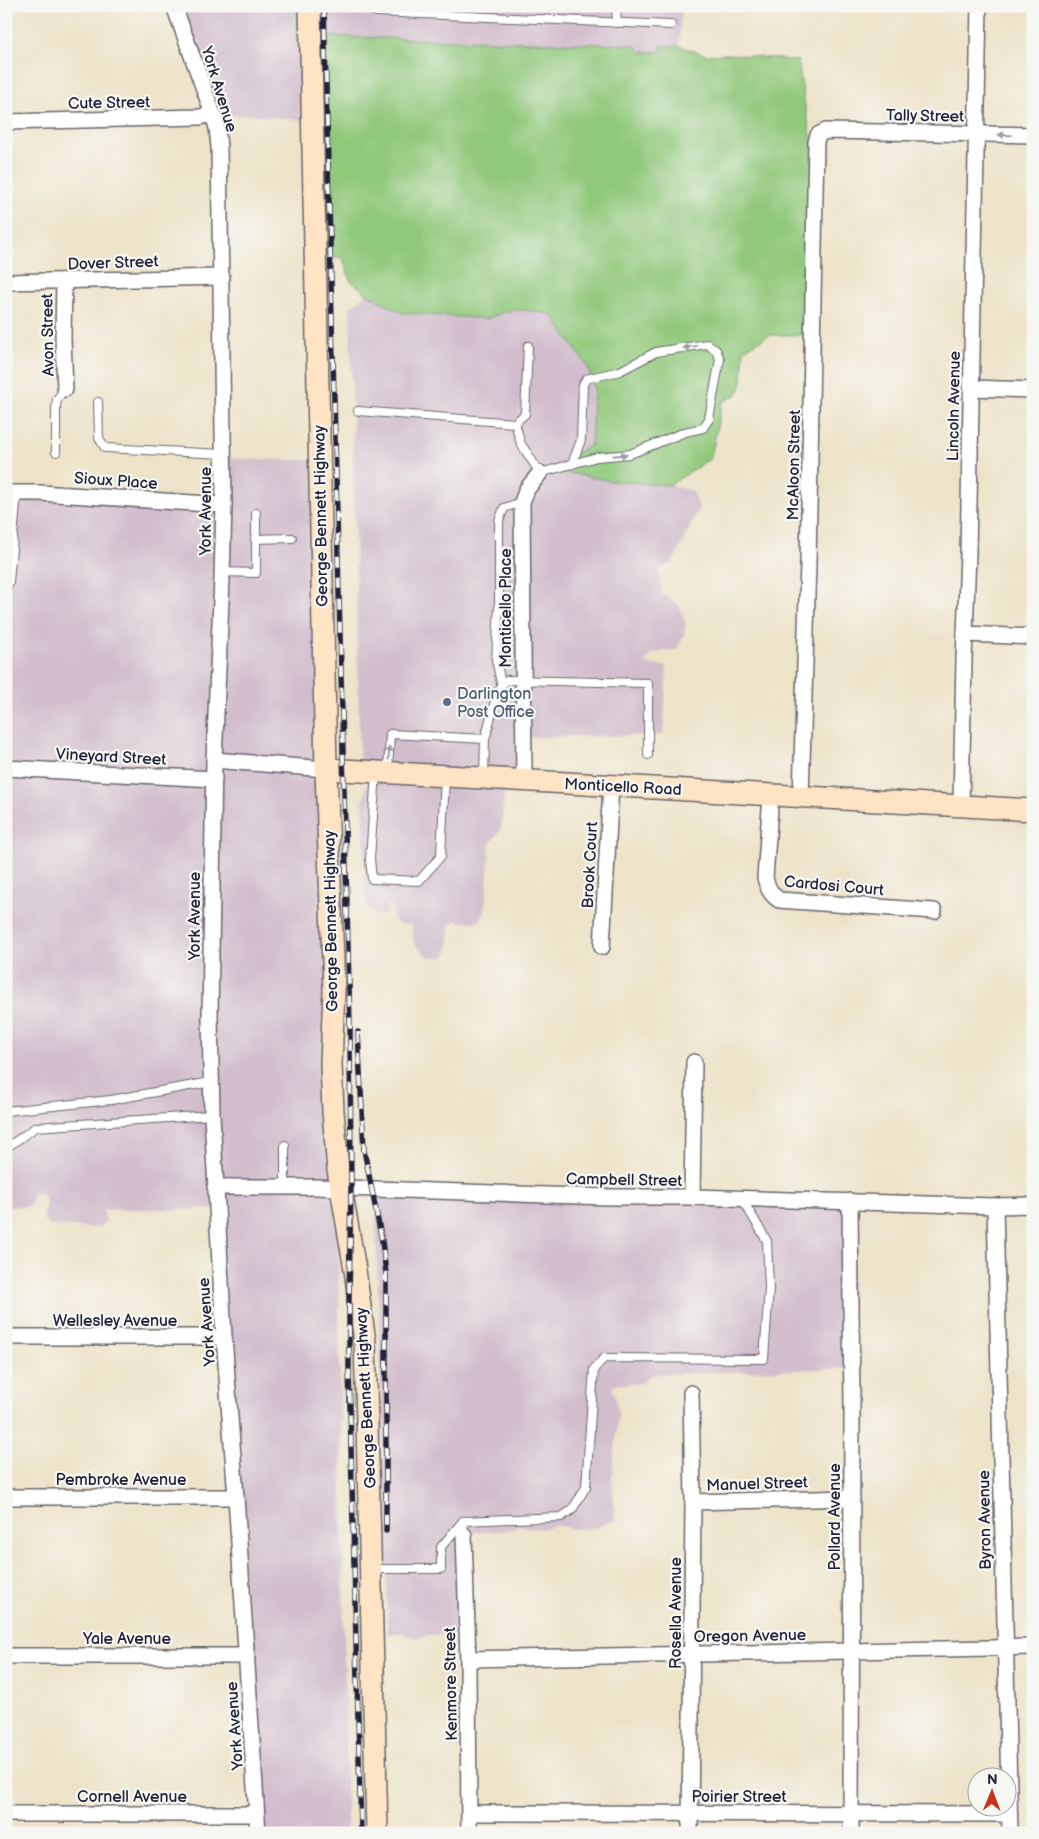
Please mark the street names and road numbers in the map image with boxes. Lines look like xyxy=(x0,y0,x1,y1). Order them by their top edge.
street label: York Avenue xyxy=(196,43,241,135)
street label: Cute Street xyxy=(68,93,150,114)
street label: Tally Street xyxy=(886,106,964,127)
street label: Dover Street xyxy=(67,252,159,275)
street label: Avon Street xyxy=(38,293,59,377)
street label: Lincoln Avenue xyxy=(944,350,965,461)
street label: McAloon Street xyxy=(784,409,805,521)
street label: George Bennett Highway xyxy=(310,424,333,607)
street label: York Avenue xyxy=(197,466,216,556)
street label: Sioux Place xyxy=(74,469,159,494)
street label: Monticello Place xyxy=(497,548,516,668)
street label: Vineyard Street xyxy=(55,745,167,770)
street label: Monticello Road xyxy=(564,775,682,800)
street label: Brook Court xyxy=(579,821,602,909)
street label: George Bennett Highway xyxy=(320,829,343,1012)
street label: York Avenue xyxy=(186,871,205,961)
street label: Cardosi Court xyxy=(783,873,885,900)
street label: Campbell Street xyxy=(566,1170,682,1191)
street label: York Avenue xyxy=(195,1276,220,1368)
street label: George Bennett Highway xyxy=(352,1306,381,1489)
street label: Wellesley Avenue xyxy=(53,1312,178,1331)
street label: Pollard Avenue xyxy=(826,1463,845,1571)
street label: Byron Avenue xyxy=(975,1469,996,1570)
street label: Pembroke Avenue xyxy=(56,1471,187,1490)
street label: Manuel Street xyxy=(706,1473,808,1496)
street label: Rosella Avenue xyxy=(667,1557,686,1669)
street label: Oregon Avenue xyxy=(694,1626,807,1647)
street label: Kenmore Street xyxy=(441,1627,462,1741)
street label: Yale Avenue xyxy=(82,1630,172,1649)
street label: York Avenue xyxy=(223,1680,248,1772)
street label: Cornell Avenue xyxy=(77,1788,187,1807)
street label: Poirier Street xyxy=(692,1788,787,1807)

